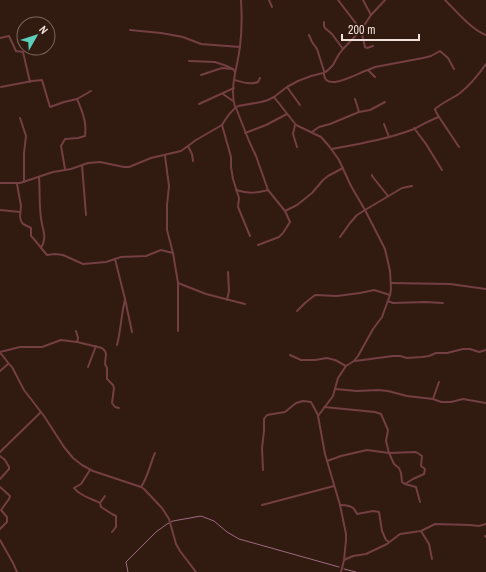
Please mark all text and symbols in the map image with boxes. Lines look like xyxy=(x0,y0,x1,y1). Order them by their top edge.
north arrow xyxy=(16,16,56,56)
scale bar xyxy=(342,16,419,42)
text: 200 m xyxy=(348,22,375,38)
text: N xyxy=(36,23,51,37)

